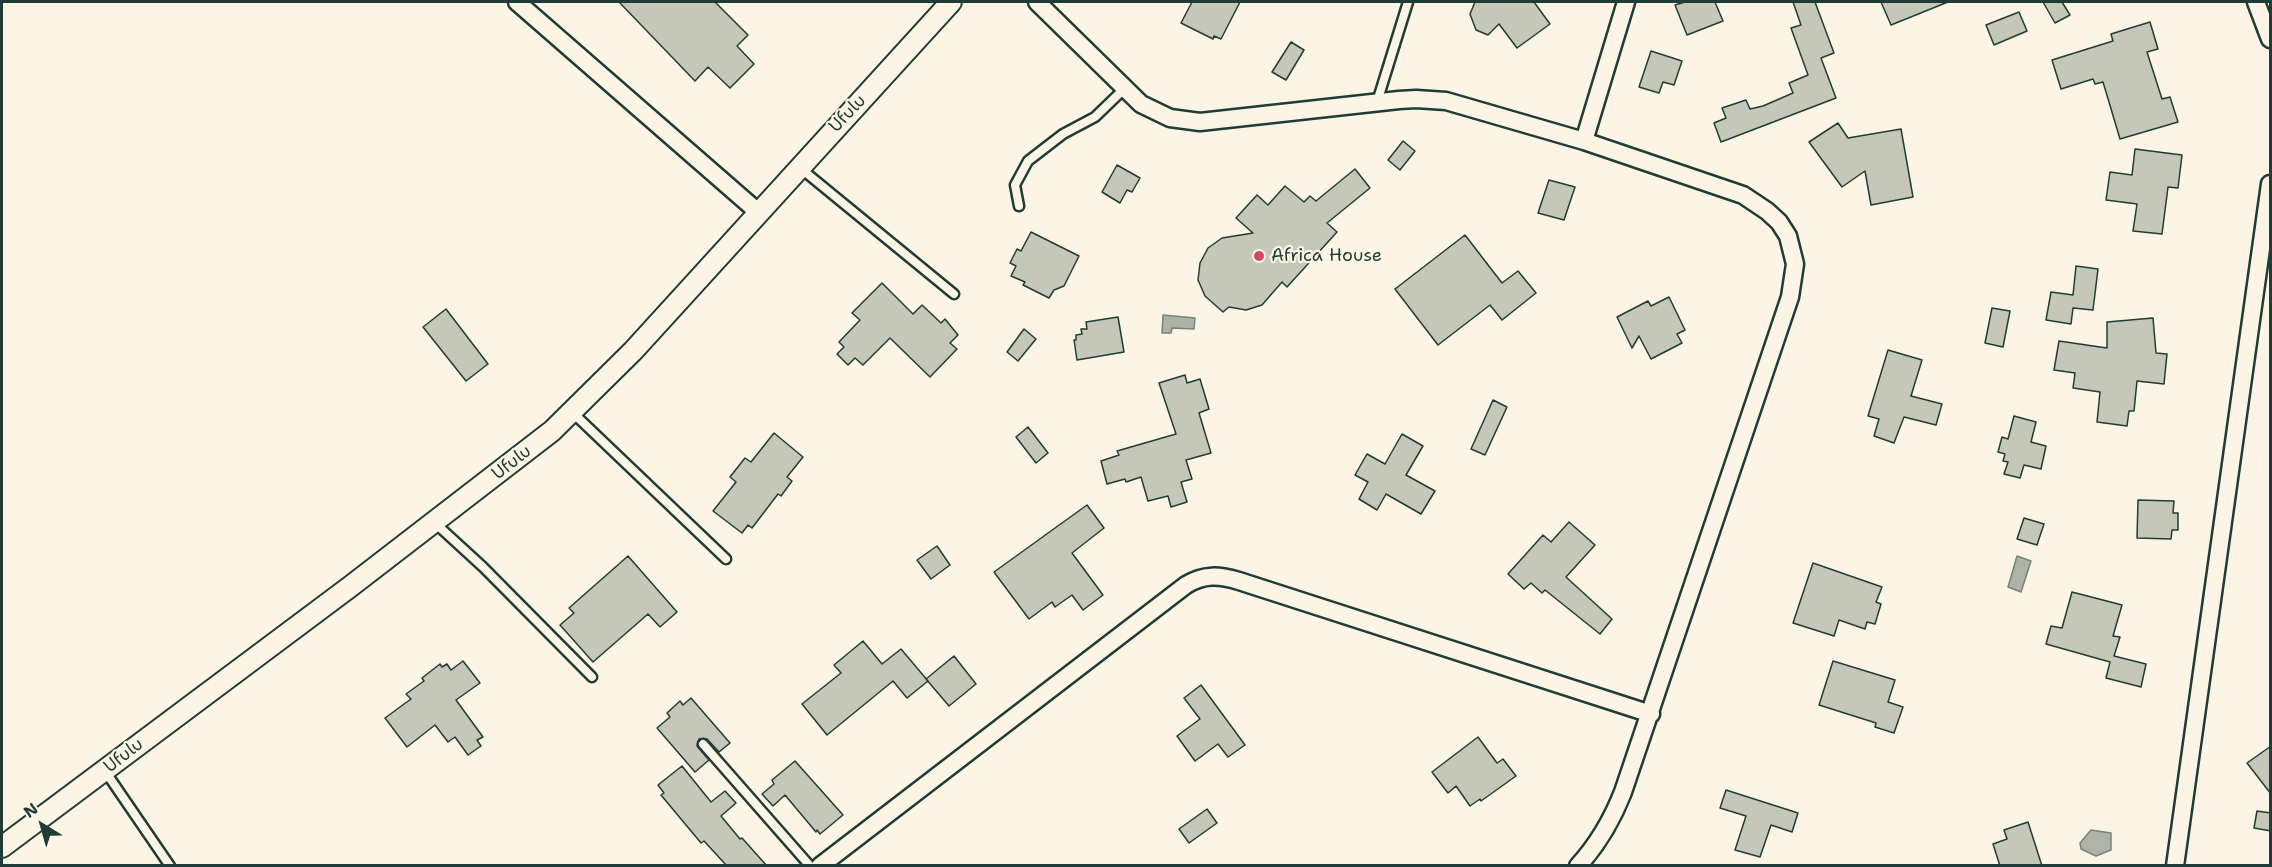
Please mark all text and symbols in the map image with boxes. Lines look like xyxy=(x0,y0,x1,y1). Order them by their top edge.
street label: Ufulu xyxy=(825,90,871,138)
place label: Africa House xyxy=(1271,245,1382,267)
marker: Africa House xyxy=(1252,249,1266,263)
street label: Ufulu xyxy=(488,441,536,485)
street label: Ufulu xyxy=(100,734,148,778)
north arrow xyxy=(12,795,72,855)
text: N xyxy=(19,798,42,822)

